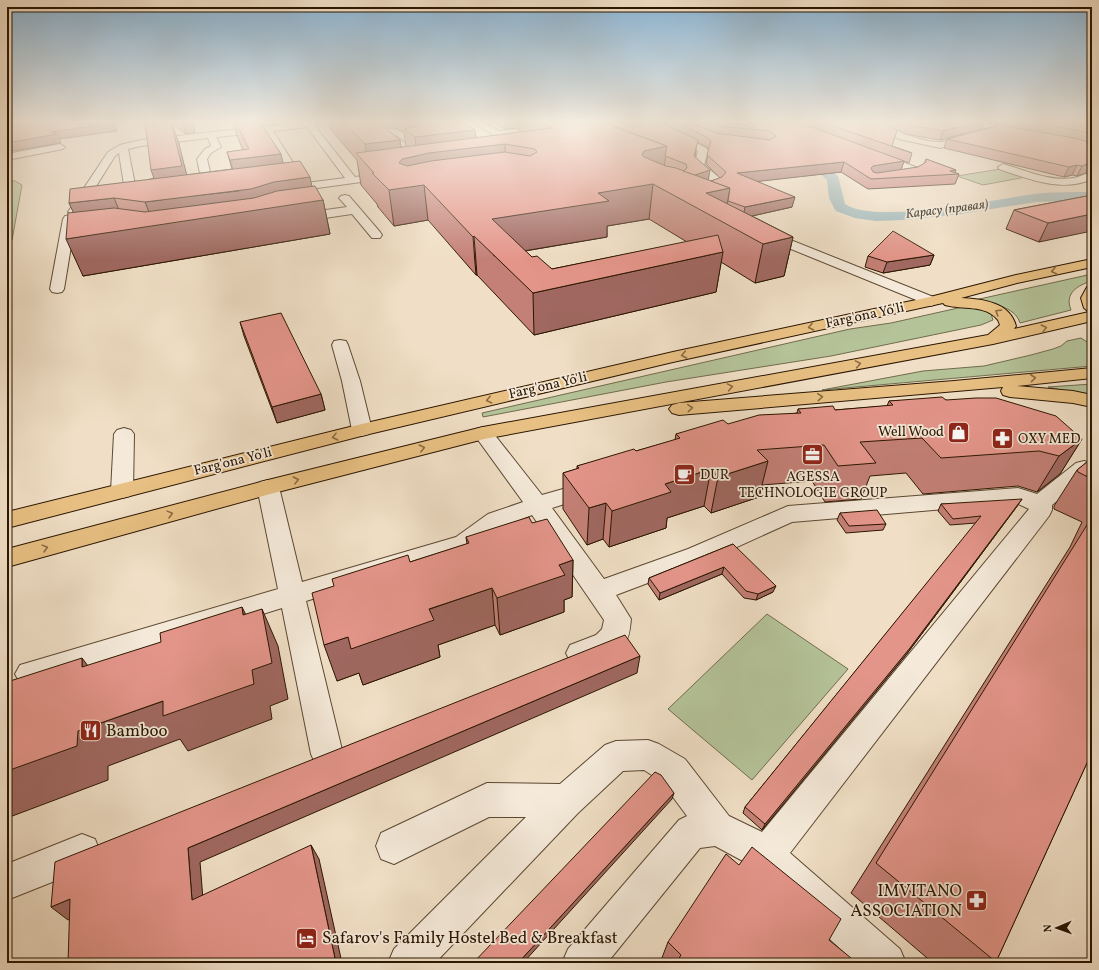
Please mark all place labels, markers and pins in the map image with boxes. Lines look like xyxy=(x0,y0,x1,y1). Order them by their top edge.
shop icon: Well Wood xyxy=(946,419,972,445)
place label: Well Wood xyxy=(878,423,944,442)
pharmacy icon: OXY MED xyxy=(990,426,1016,452)
place label: OXY MED xyxy=(1018,430,1080,449)
office icon: AGESSA TECHNOLOGIE GROUP xyxy=(800,442,826,468)
cafe icon: DUR xyxy=(671,462,697,488)
place label: DUR xyxy=(700,466,730,485)
place label: AGESSA TECHNOLOGIE GROUP xyxy=(739,468,887,503)
restaurant icon: Bamboo xyxy=(77,718,103,744)
place label: Bamboo xyxy=(106,720,168,743)
place label: IMVITANO ASSOCIATION xyxy=(850,880,962,923)
pharmacy icon: IMVITANO ASSOCIATION xyxy=(964,888,990,914)
hotel icon: Safarov's Family Hostel Bed & Breakfast xyxy=(294,925,320,951)
place label: Safarov's Family Hostel Bed & Breakfast xyxy=(322,927,618,950)

